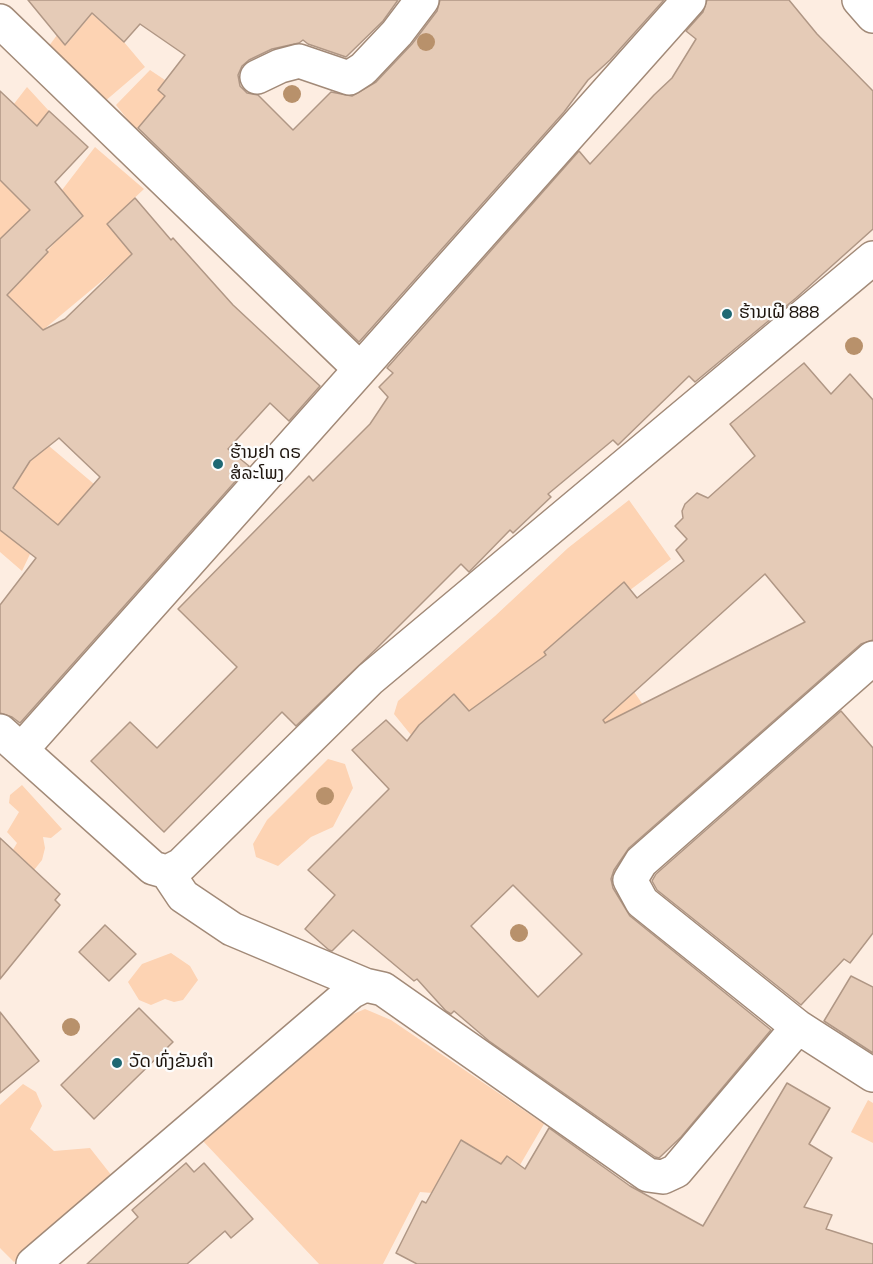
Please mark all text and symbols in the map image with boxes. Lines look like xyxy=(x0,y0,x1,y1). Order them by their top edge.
place label: ຮ້ານເຝີ 888 xyxy=(739,303,819,325)
marker: ຮ້ານເຝີ 888 xyxy=(720,307,734,321)
place label: ຮ້ານຢາ ດຣ ສໍລະໂພງ xyxy=(230,443,301,486)
marker: ຮ້ານຢາ ດຣ ສໍລະໂພງ xyxy=(211,457,225,471)
place label: ວັດ ທົ່ງຂັນຄຳ xyxy=(129,1052,214,1074)
marker: ວັດ ທົ່ງຂັນຄຳ xyxy=(110,1056,124,1070)

